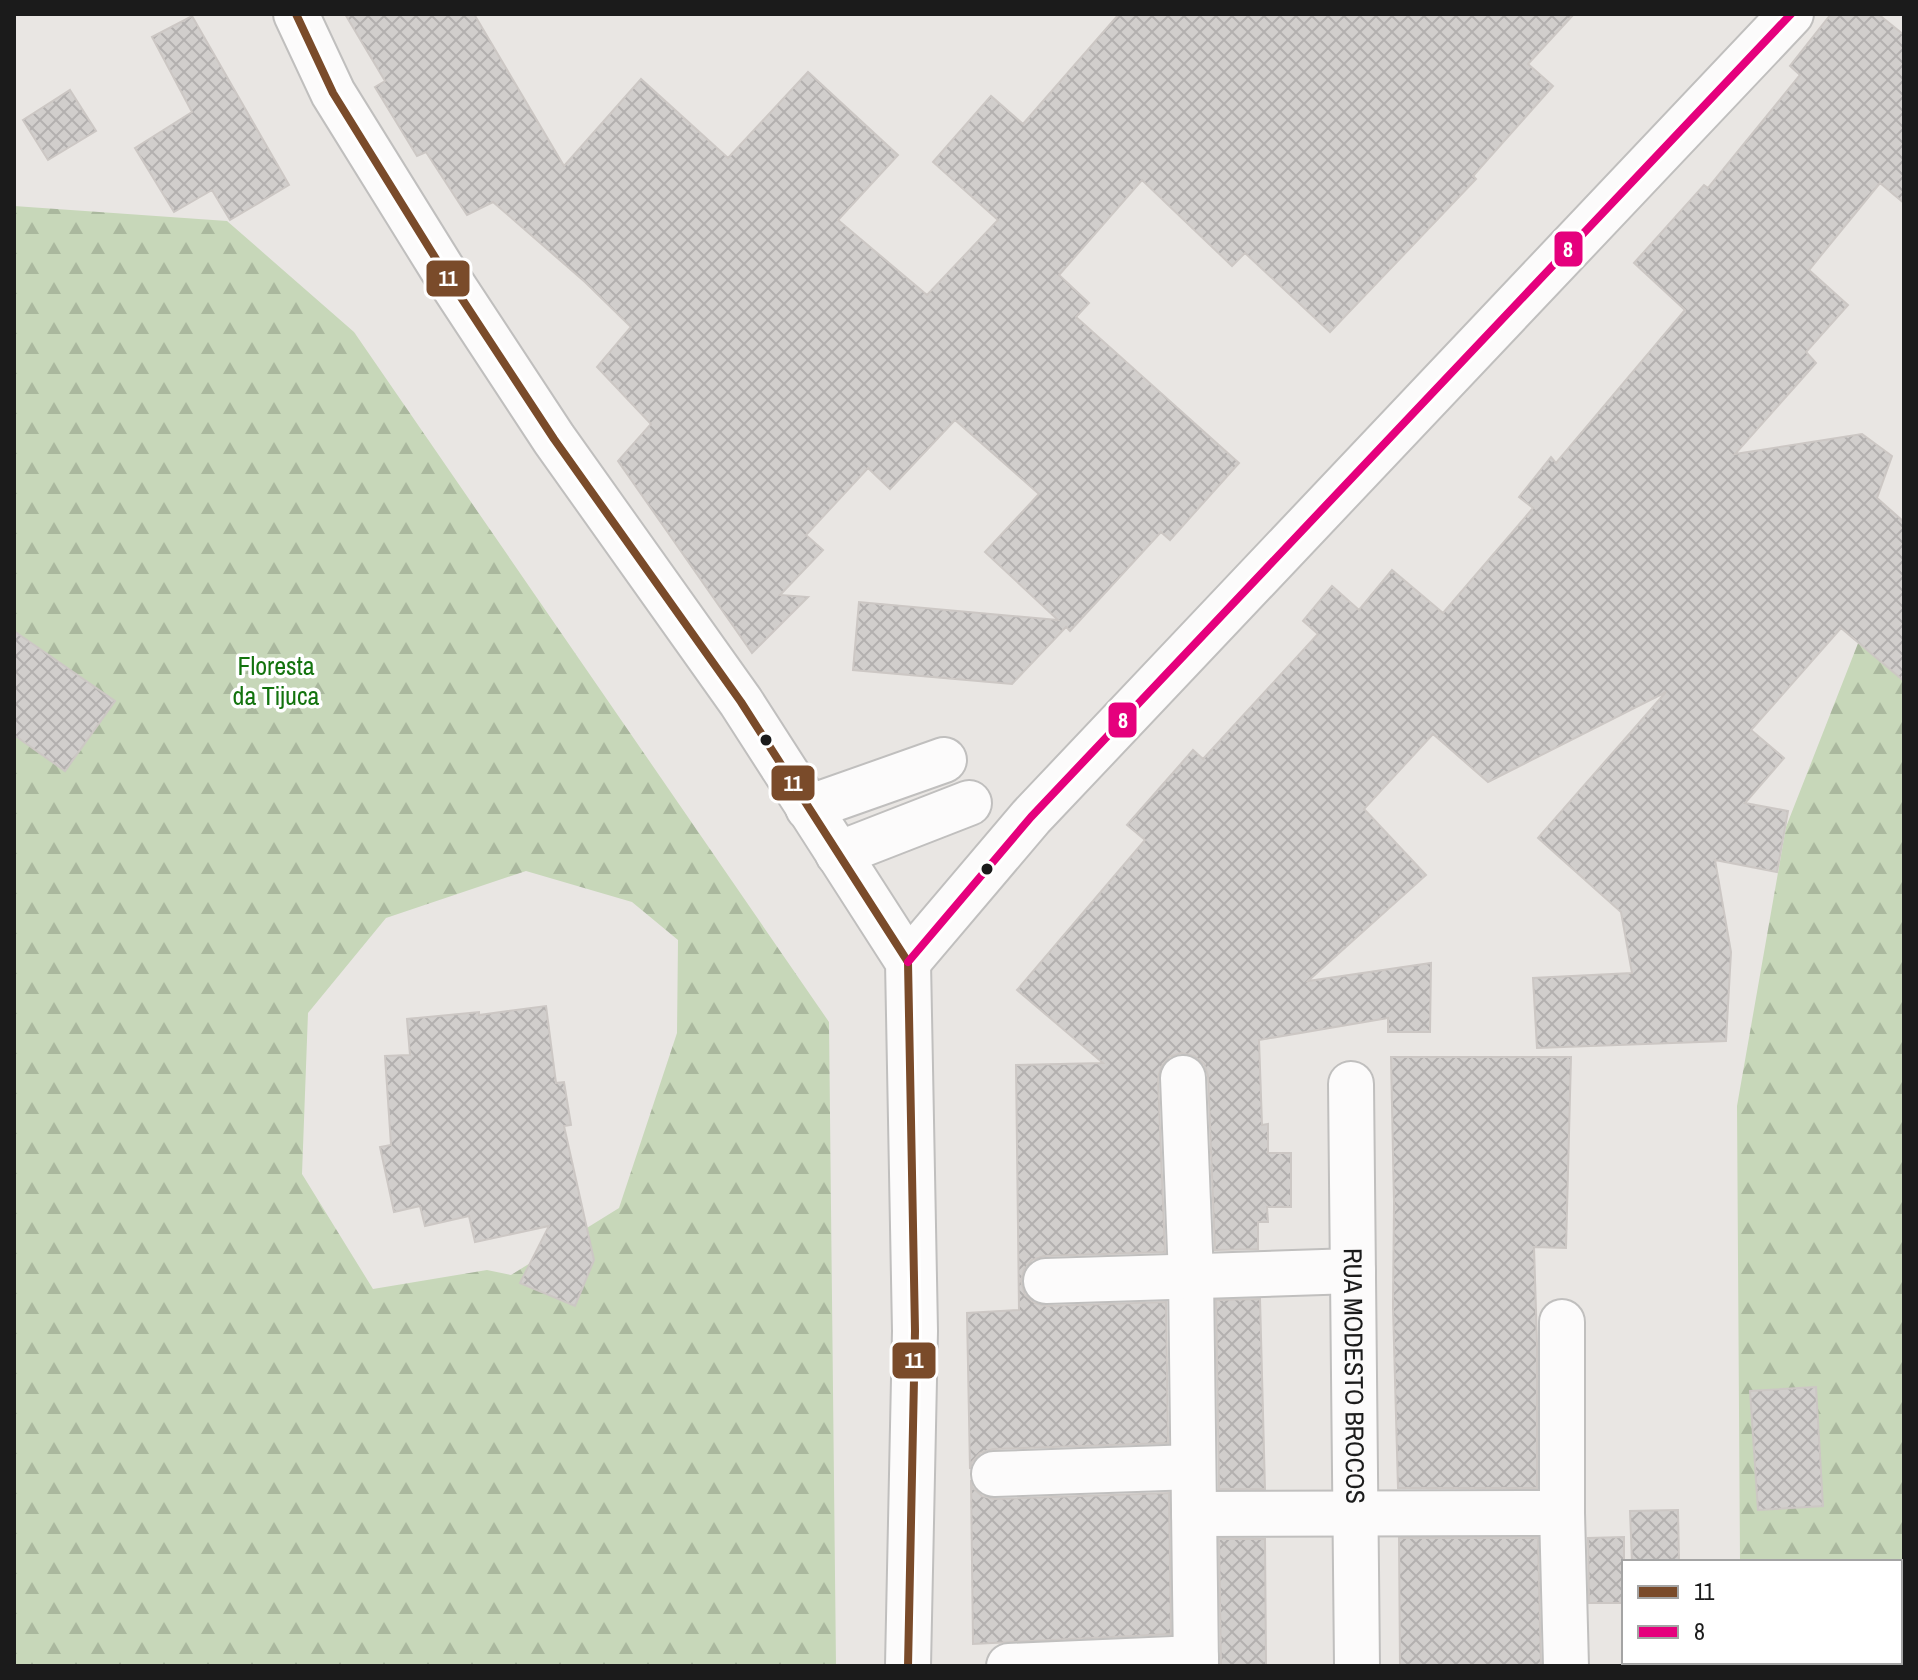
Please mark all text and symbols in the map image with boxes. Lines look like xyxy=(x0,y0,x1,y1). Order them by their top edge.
line badge: 8 xyxy=(1553,230,1584,268)
text: 8 xyxy=(1563,234,1573,264)
line badge: 11 xyxy=(425,259,471,298)
text: 11 xyxy=(438,263,459,293)
park label: Floresta da Tijuca xyxy=(233,648,320,713)
line badge: 8 xyxy=(1107,701,1138,739)
text: 8 xyxy=(1118,705,1128,735)
unlabelled marker xyxy=(758,732,774,748)
line badge: 11 xyxy=(770,764,816,802)
text: 11 xyxy=(783,768,804,798)
unlabelled marker xyxy=(979,861,995,877)
street label: RUA MODESTO BROCOS xyxy=(1336,1248,1373,1504)
line badge: 11 xyxy=(891,1341,937,1380)
text: 11 xyxy=(904,1345,925,1375)
legend xyxy=(1622,1560,1902,1664)
text: 11 xyxy=(1694,1575,1715,1607)
text: 8 xyxy=(1694,1615,1705,1647)

